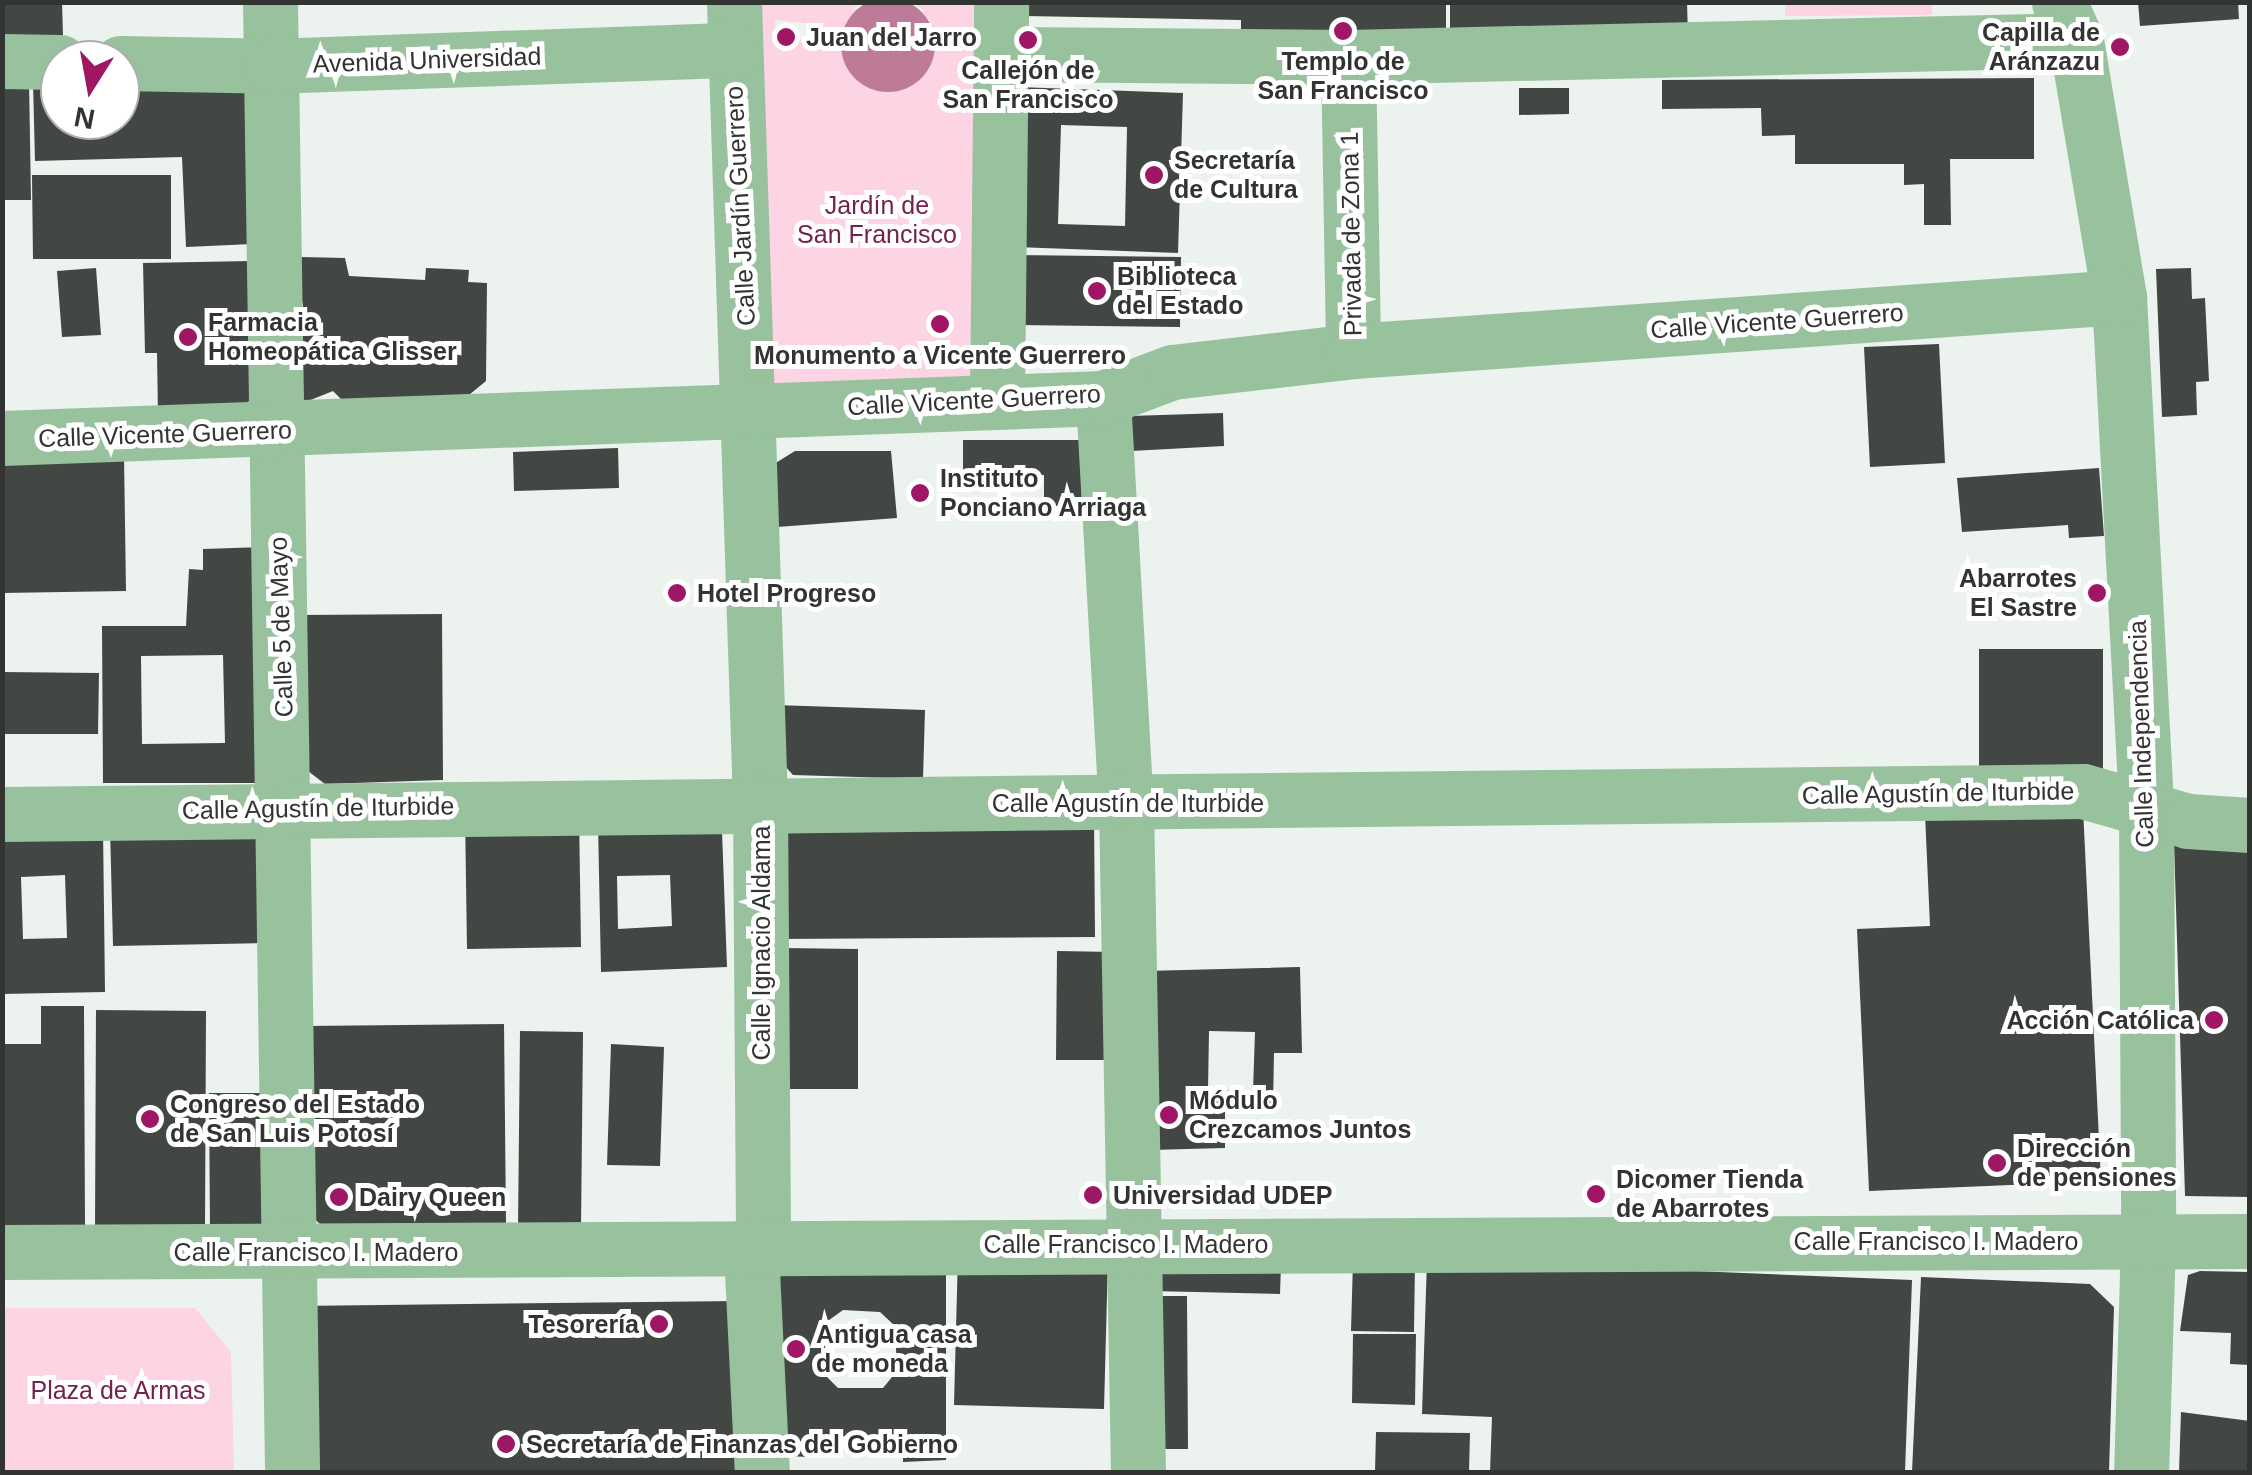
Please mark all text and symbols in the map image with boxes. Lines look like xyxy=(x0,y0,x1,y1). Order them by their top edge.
place label: Capilla de Aránzazu xyxy=(1982,18,2100,77)
marker: Templo de San Francisco xyxy=(1332,20,1354,42)
place label: Juan del Jarro xyxy=(806,22,977,52)
marker: Juan del Jarro xyxy=(775,26,797,48)
marker: Callejón de San Francisco xyxy=(1017,29,1039,51)
marker: Capilla de Aránzazu xyxy=(2109,36,2131,58)
north arrow xyxy=(40,40,140,140)
street label: Avenida Universidad xyxy=(312,41,542,79)
place label: Templo de San Francisco xyxy=(1258,47,1428,106)
place label: Callejón de San Francisco xyxy=(943,56,1113,115)
street label: Calle Jardín Guerrero xyxy=(719,85,761,327)
text: N xyxy=(72,101,97,135)
street label: Privada de Zona 1 xyxy=(1334,132,1368,336)
place label: Secretaría de Cultura xyxy=(1174,146,1298,205)
marker: Secretaría de Cultura xyxy=(1143,164,1165,186)
park label: Jardín de San Francisco xyxy=(797,191,957,250)
place label: Biblioteca del Estado xyxy=(1117,262,1243,321)
marker: Biblioteca del Estado xyxy=(1086,280,1108,302)
street label: Calle Vicente Guerrero xyxy=(1649,297,1905,345)
place label: Farmacia Homeopática Glisser xyxy=(208,308,457,367)
marker: Monumento a Vicente Guerrero xyxy=(929,313,951,335)
marker: Farmacia Homeopática Glisser xyxy=(177,326,199,348)
place label: Monumento a Vicente Guerrero xyxy=(754,340,1126,370)
street label: Calle Vicente Guerrero xyxy=(846,378,1102,422)
street label: Calle Vicente Guerrero xyxy=(38,415,292,453)
place label: Instituto Ponciano Arriaga xyxy=(940,464,1147,523)
marker: Instituto Ponciano Arriaga xyxy=(909,482,931,504)
street label: Calle 5 de Mayo xyxy=(263,536,299,718)
place label: Abarrotes El Sastre xyxy=(1959,564,2077,623)
place label: Hotel Progreso xyxy=(697,578,876,608)
marker: Hotel Progreso xyxy=(666,582,688,604)
marker: Abarrotes El Sastre xyxy=(2086,582,2108,604)
street label: Calle Independencia xyxy=(2122,620,2160,848)
street label: Calle Agustín de Iturbide xyxy=(1801,776,2075,810)
street label: Calle Agustín de Iturbide xyxy=(991,788,1265,818)
street label: Calle Agustín de Iturbide xyxy=(181,791,455,825)
street label: Calle Ignacio Aldama xyxy=(746,825,776,1061)
place label: Acción Católica xyxy=(2006,1005,2194,1035)
marker: Acción Católica xyxy=(2203,1009,2225,1031)
place label: Módulo Crezcamos Juntos xyxy=(1189,1086,1411,1145)
place label: Congreso del Estado de San Luis Potosí xyxy=(170,1090,420,1149)
marker: Módulo Crezcamos Juntos xyxy=(1158,1104,1180,1126)
marker: Congreso del Estado de San Luis Potosí xyxy=(139,1108,161,1130)
place label: Dirección de pensiones xyxy=(2017,1134,2177,1193)
marker: Dirección de pensiones xyxy=(1986,1152,2008,1174)
place label: Dicomer Tienda de Abarrotes xyxy=(1616,1165,1803,1224)
place label: Universidad UDEP xyxy=(1113,1180,1333,1210)
place label: Dairy Queen xyxy=(359,1182,506,1212)
marker: Dicomer Tienda de Abarrotes xyxy=(1585,1183,1607,1205)
marker: Universidad UDEP xyxy=(1082,1184,1104,1206)
marker: Dairy Queen xyxy=(328,1186,350,1208)
street label: Calle Francisco I. Madero xyxy=(1794,1226,2078,1256)
street label: Calle Francisco I. Madero xyxy=(984,1229,1268,1259)
street label: Calle Francisco I. Madero xyxy=(174,1237,458,1267)
place label: Tesorería xyxy=(528,1309,639,1339)
marker: Tesorería xyxy=(648,1313,670,1335)
place label: Antigua casa de moneda xyxy=(816,1320,972,1379)
marker: Antigua casa de moneda xyxy=(785,1338,807,1360)
park label: Plaza de Armas xyxy=(30,1375,206,1405)
place label: Secretaría de Finanzas del Gobierno xyxy=(526,1429,958,1459)
marker: Secretaría de Finanzas del Gobierno xyxy=(495,1433,517,1455)

